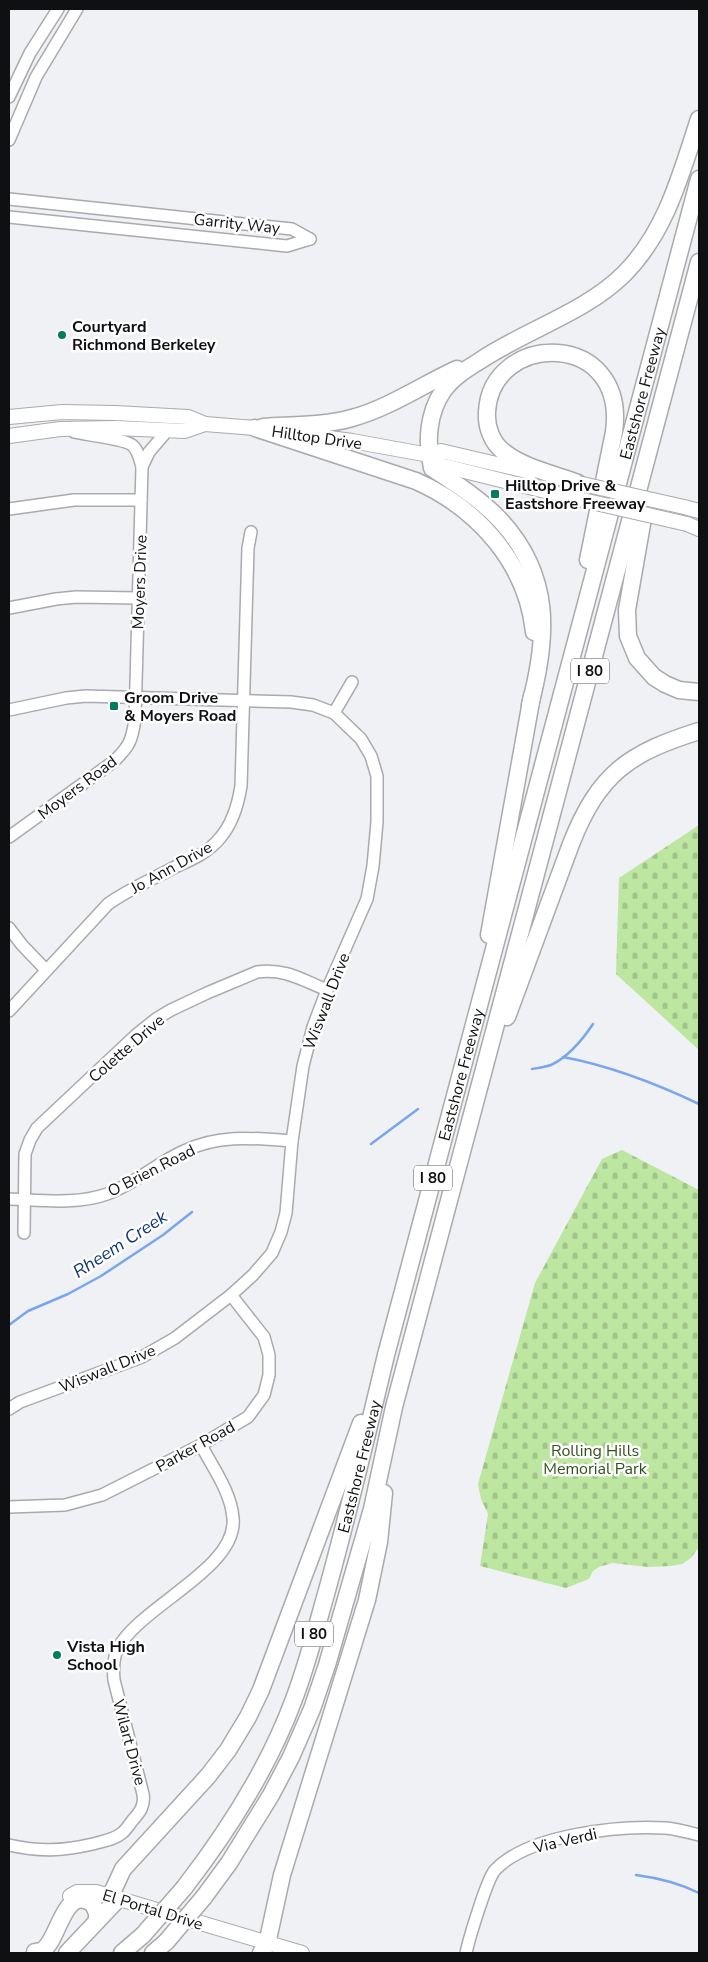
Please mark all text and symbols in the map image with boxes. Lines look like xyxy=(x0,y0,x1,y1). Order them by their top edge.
street label: Garrity Way xyxy=(193,209,282,240)
place label: Courtyard Richmond Berkeley xyxy=(72,316,216,356)
street label: Eastshore Freeway xyxy=(615,324,671,462)
marker: Courtyard Richmond Berkeley xyxy=(56,329,68,341)
street label: Hilltop Drive xyxy=(270,421,363,455)
place label: Hilltop Drive & Eastshore Freeway xyxy=(505,475,646,515)
marker: Hilltop Drive & Eastshore Freeway xyxy=(489,488,501,500)
street label: Moyers Drive xyxy=(127,534,153,630)
road number: I 80 xyxy=(571,658,609,684)
place label: Groom Drive & Moyers Road xyxy=(124,687,236,727)
marker: Groom Drive & Moyers Road xyxy=(108,700,120,712)
street label: Moyers Road xyxy=(34,751,122,825)
street label: Jo Ann Drive xyxy=(126,836,216,900)
street label: Wiswall Drive xyxy=(298,950,356,1053)
street label: Eastshore Freeway xyxy=(433,1005,490,1143)
street label: Colette Drive xyxy=(84,1010,169,1088)
street label: O Brien Road xyxy=(104,1139,199,1202)
road number: I 80 xyxy=(414,1166,452,1190)
water label: Rheem Creek xyxy=(68,1204,173,1283)
street label: Wiswall Drive xyxy=(56,1340,159,1398)
street label: Eastshore Freeway xyxy=(333,1397,387,1536)
street label: Parker Road xyxy=(152,1416,239,1478)
park label: Rolling Hills Memorial Park xyxy=(543,1440,648,1480)
road number: I 80 xyxy=(295,1622,333,1646)
place label: Vista High School xyxy=(66,1636,145,1676)
marker: Vista High School xyxy=(51,1649,63,1661)
street label: Wilart Drive xyxy=(107,1697,151,1788)
street label: Via Verdi xyxy=(530,1823,599,1859)
street label: El Portal Drive xyxy=(100,1884,206,1936)

